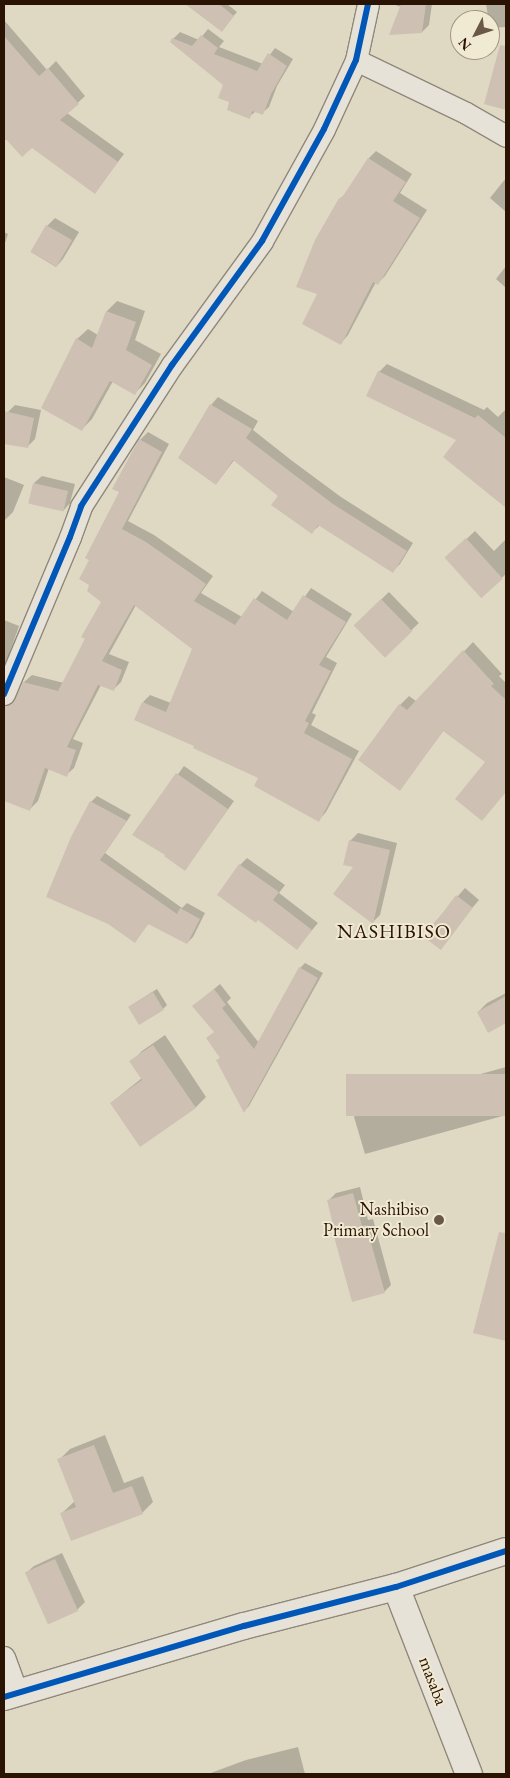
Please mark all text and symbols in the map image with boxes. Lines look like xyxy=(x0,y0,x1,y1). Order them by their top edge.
north arrow xyxy=(450,10,500,60)
text: N xyxy=(454,34,475,54)
district label: NASHIBISO xyxy=(336,919,452,943)
place label: Nashibiso Primary School xyxy=(323,1199,429,1242)
marker: Nashibiso Primary School xyxy=(433,1214,445,1226)
street label: masaba xyxy=(414,1654,452,1708)

